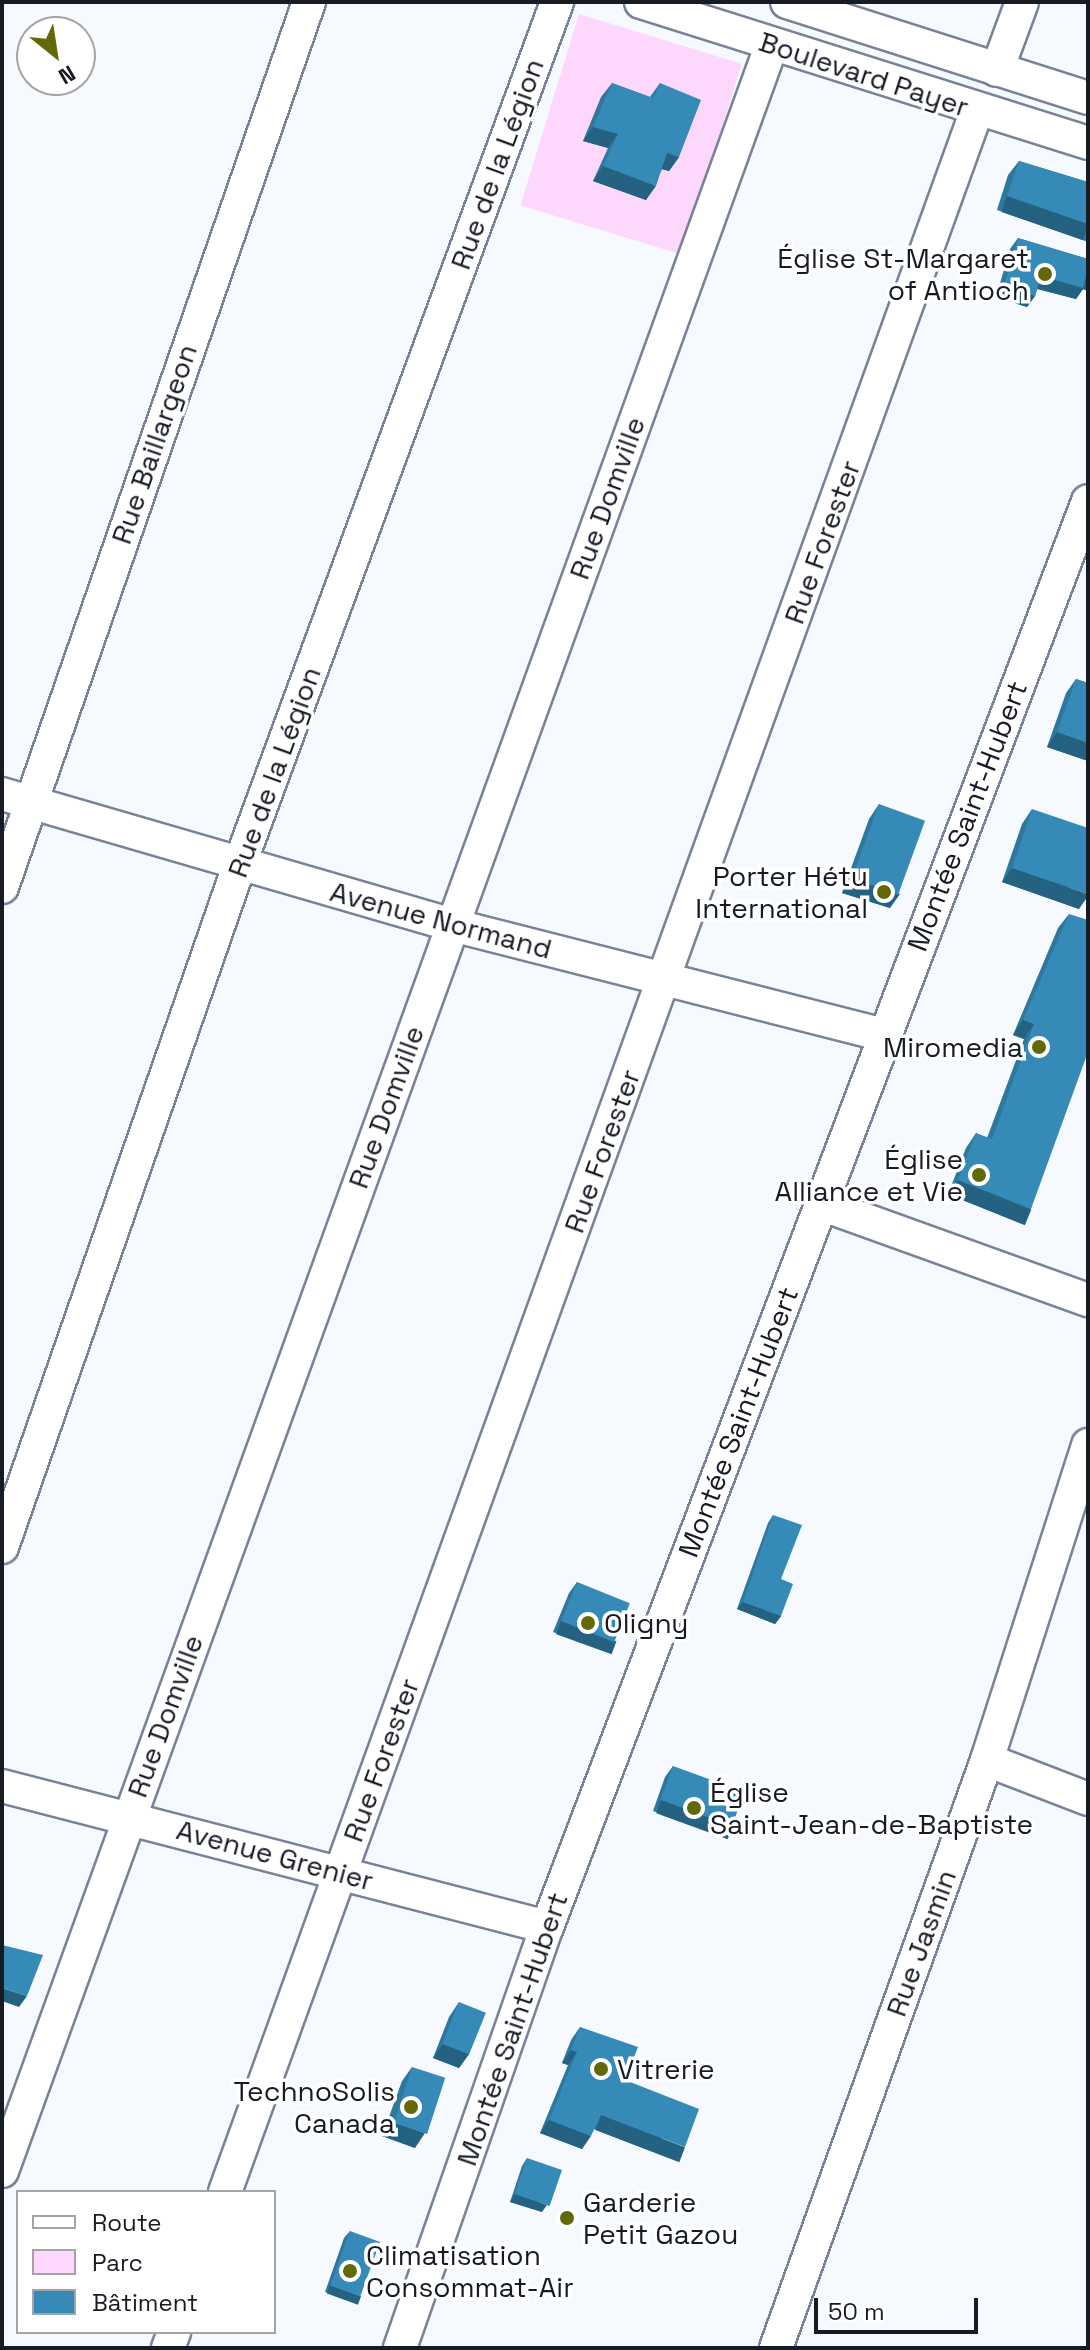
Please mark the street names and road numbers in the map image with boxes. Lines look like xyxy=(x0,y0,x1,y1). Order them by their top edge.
street label: Boulevard Payer xyxy=(755,24,973,124)
street label: Rue de la Légion xyxy=(443,54,551,274)
street label: Rue Baillargeon xyxy=(104,340,204,548)
street label: Rue Domville xyxy=(562,412,652,584)
street label: Rue Forester xyxy=(777,456,867,628)
street label: Rue de la Légion xyxy=(220,662,328,882)
street label: Montée Saint-Hubert xyxy=(900,676,1034,956)
street label: Avenue Normand xyxy=(327,874,555,966)
street label: Rue Domville xyxy=(341,1021,431,1193)
street label: Rue Forester xyxy=(557,1065,647,1237)
street label: Montée Saint-Hubert xyxy=(671,1282,805,1562)
street label: Rue Domville xyxy=(120,1630,210,1802)
street label: Rue Forester xyxy=(336,1674,426,1846)
street label: Avenue Grenier xyxy=(173,1813,377,1897)
street label: Rue Jasmin xyxy=(879,1865,963,2021)
street label: Montée Saint-Hubert xyxy=(449,1888,575,2170)

